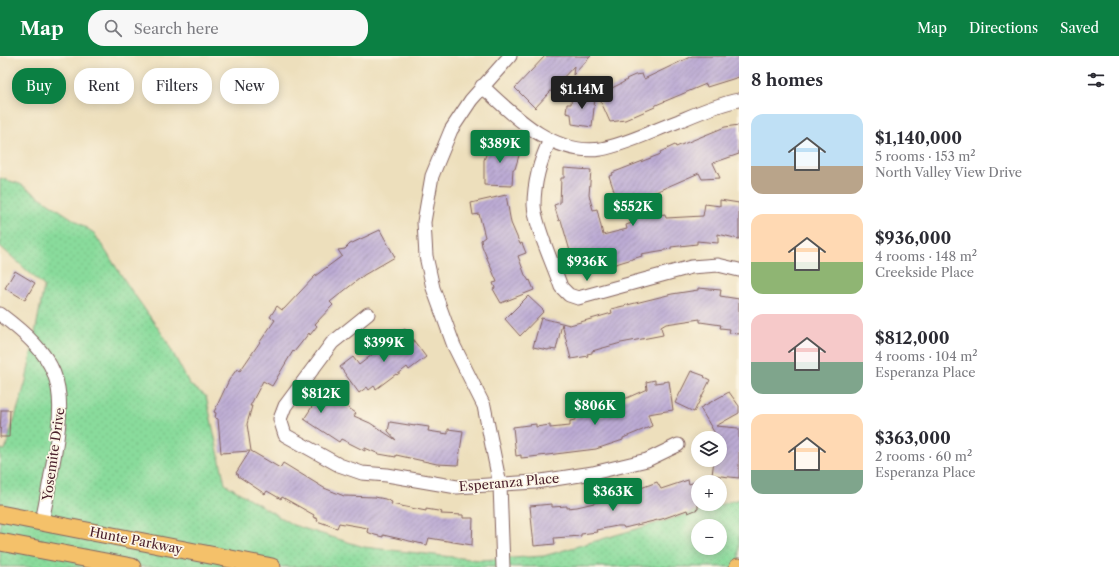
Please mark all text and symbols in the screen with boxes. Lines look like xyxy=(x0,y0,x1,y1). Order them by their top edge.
search box xyxy=(88,10,368,46)
text: Map xyxy=(20,17,64,40)
icon: search xyxy=(102,17,124,39)
text: Search here xyxy=(134,19,219,38)
text: Map xyxy=(917,19,947,37)
text: Directions xyxy=(969,19,1038,37)
text: Saved xyxy=(1060,19,1099,37)
chip: Buy xyxy=(12,68,66,104)
chip: Rent xyxy=(74,68,134,104)
chip: Filters xyxy=(142,68,212,104)
chip: New xyxy=(220,68,279,104)
icon: filters xyxy=(1085,69,1107,91)
text: 8 homes xyxy=(751,70,823,90)
pin: $1.14M xyxy=(549,76,615,110)
text: $1.14M xyxy=(560,81,604,97)
text: $1,140,000 xyxy=(875,128,962,148)
pin: $389K xyxy=(472,130,528,164)
icon: home xyxy=(783,130,831,178)
text: $389K xyxy=(480,135,520,151)
text: 5 rooms · 153 m² xyxy=(875,148,976,164)
text: North Valley View Drive xyxy=(875,164,1022,180)
pin: $552K xyxy=(605,193,661,227)
text: $552K xyxy=(613,198,653,214)
text: $936,000 xyxy=(875,228,951,248)
icon: home xyxy=(783,230,831,278)
pin: $936K xyxy=(559,248,615,282)
text: 4 rooms · 148 m² xyxy=(875,248,977,264)
text: $936K xyxy=(567,253,607,269)
text: Creekside Place xyxy=(875,264,974,280)
text: $812,000 xyxy=(875,328,950,348)
pin: $399K xyxy=(356,329,412,363)
icon: home xyxy=(783,330,831,378)
text: $399K xyxy=(364,334,404,350)
text: 4 rooms · 104 m² xyxy=(875,348,978,364)
text: Esperanza Place xyxy=(875,364,976,380)
pin: $812K xyxy=(293,380,349,414)
text: $812K xyxy=(301,385,341,401)
pin: $806K xyxy=(567,392,623,426)
text: $806K xyxy=(574,397,616,413)
street label: Yosemite Drive xyxy=(38,406,67,503)
text: $363,000 xyxy=(875,428,951,448)
icon: home xyxy=(783,430,831,478)
map controls xyxy=(691,431,727,555)
button: layers xyxy=(691,431,727,467)
text: 2 rooms · 60 m² xyxy=(875,448,972,464)
text: Esperanza Place xyxy=(875,464,976,480)
street label: Esperanza Place xyxy=(458,470,560,494)
button: + xyxy=(691,475,727,511)
pin: $363K xyxy=(585,478,641,512)
text: $363K xyxy=(593,483,633,499)
button: − xyxy=(691,519,727,555)
street label: Hunte Parkway xyxy=(88,523,185,557)

